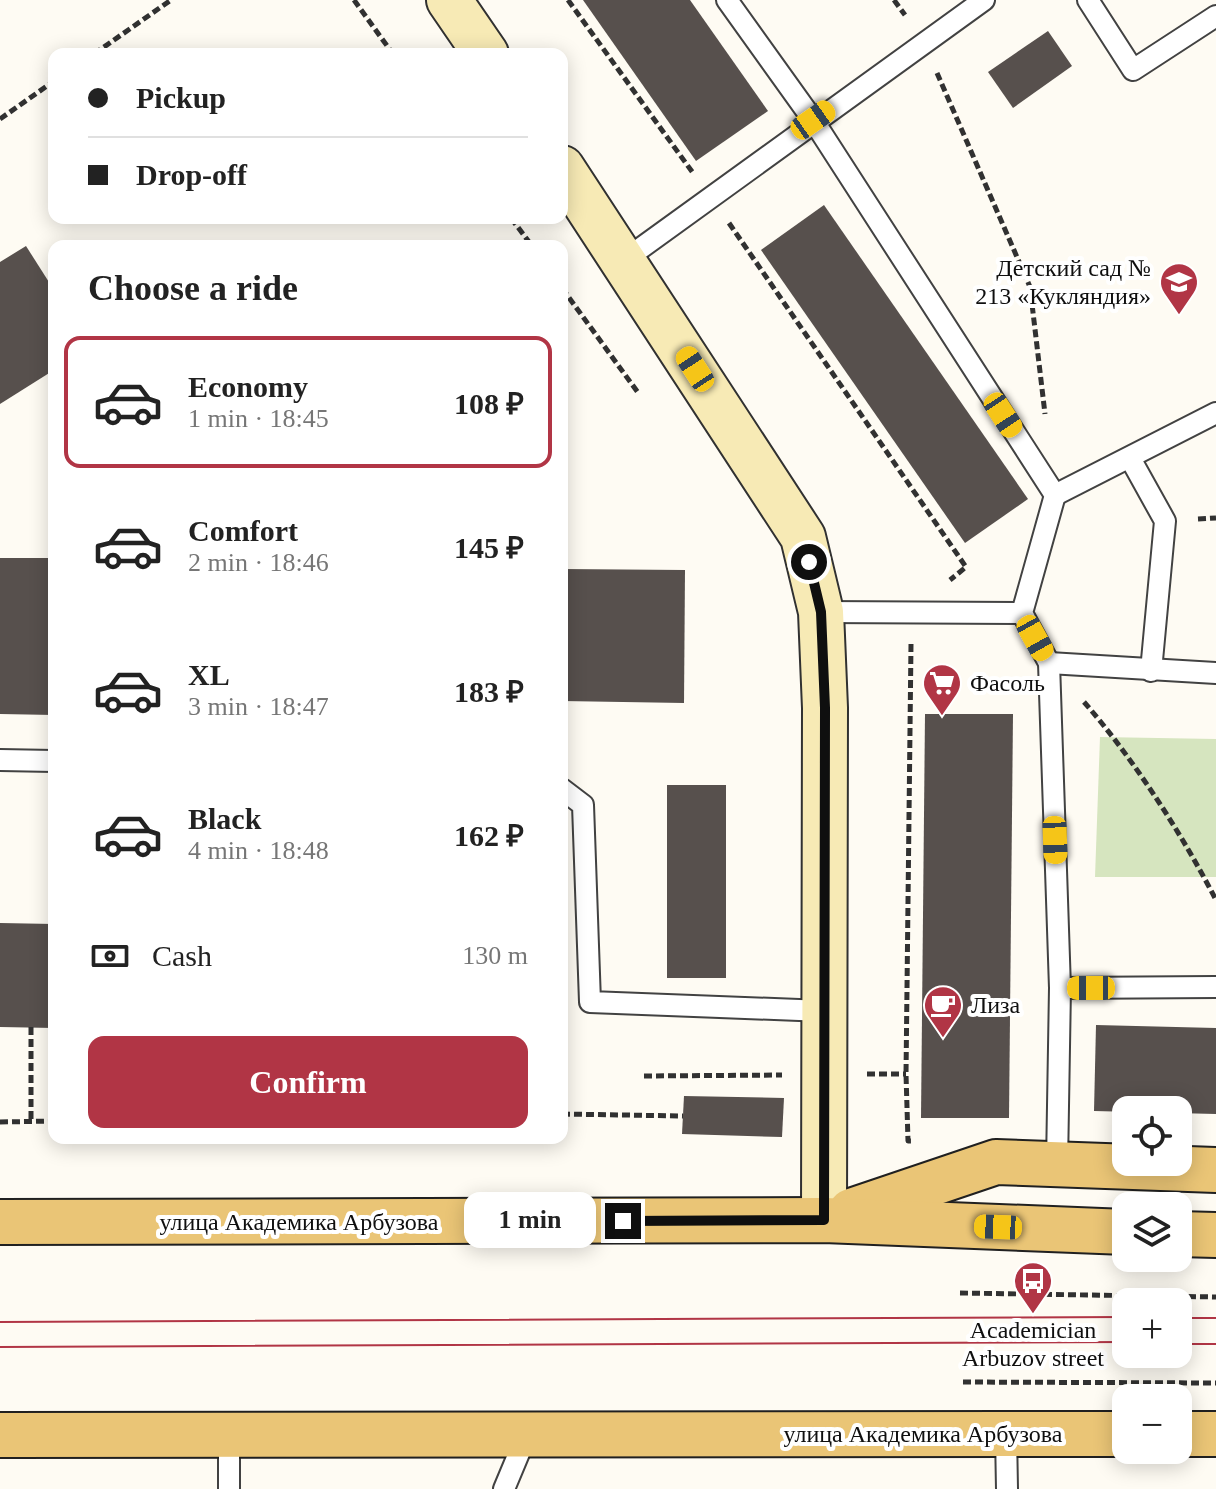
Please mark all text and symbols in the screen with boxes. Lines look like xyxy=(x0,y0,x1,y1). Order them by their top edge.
text: Pickup xyxy=(136,81,226,114)
car xyxy=(786,96,840,144)
text: Drop-off xyxy=(136,158,247,191)
place label: Детский сад № 213 «Кукляндия» xyxy=(975,255,1151,309)
school or university icon: Детский сад № 213 «Кукляндия» xyxy=(1158,261,1200,316)
text: Choose a ride xyxy=(88,268,298,308)
car xyxy=(672,342,718,396)
icon: car xyxy=(92,366,164,438)
text: Economy xyxy=(188,370,308,403)
text: 108 ₽ xyxy=(454,387,524,420)
car xyxy=(980,388,1026,442)
text: 1 min · 18:45 xyxy=(188,404,329,433)
icon: car xyxy=(92,510,164,582)
text: Comfort xyxy=(188,514,298,547)
text: 145 ₽ xyxy=(454,531,524,564)
route start xyxy=(791,544,827,580)
text: 2 min · 18:46 xyxy=(188,548,329,577)
car xyxy=(1013,611,1057,665)
icon: car xyxy=(92,654,164,726)
text: XL xyxy=(188,658,230,691)
supermarket icon: Фасоль xyxy=(921,662,963,717)
place label: Фасоль xyxy=(970,670,1045,696)
text: 183 ₽ xyxy=(454,675,524,708)
text: 3 min · 18:47 xyxy=(188,692,329,721)
icon: car xyxy=(92,798,164,870)
text: Black xyxy=(188,802,261,835)
car xyxy=(1042,816,1068,864)
text: 162 ₽ xyxy=(454,819,524,852)
text: 4 min · 18:48 xyxy=(188,836,329,865)
icon: cash xyxy=(88,934,132,978)
text: Cash xyxy=(152,939,212,972)
text: 130 m xyxy=(462,941,528,970)
car xyxy=(1067,976,1115,1000)
cafe icon: Лиза xyxy=(922,984,964,1039)
place label: Лиза xyxy=(971,992,1021,1018)
button: Confirm xyxy=(88,1036,528,1128)
map controls xyxy=(1112,1096,1192,1464)
button: locate xyxy=(1112,1096,1192,1176)
button: layers xyxy=(1112,1192,1192,1272)
callout: 1 min xyxy=(463,1193,595,1249)
route end xyxy=(605,1203,641,1239)
text: 1 min xyxy=(499,1205,561,1234)
street label: улица Академика Арбузова xyxy=(159,1209,439,1235)
car xyxy=(974,1214,1022,1240)
bus stop icon: Academician Arbuzov street xyxy=(1012,1260,1054,1315)
button: + xyxy=(1112,1288,1192,1368)
place label: Academician Arbuzov street xyxy=(962,1317,1104,1371)
button: − xyxy=(1112,1384,1192,1464)
street label: улица Академика Арбузова xyxy=(783,1421,1063,1447)

